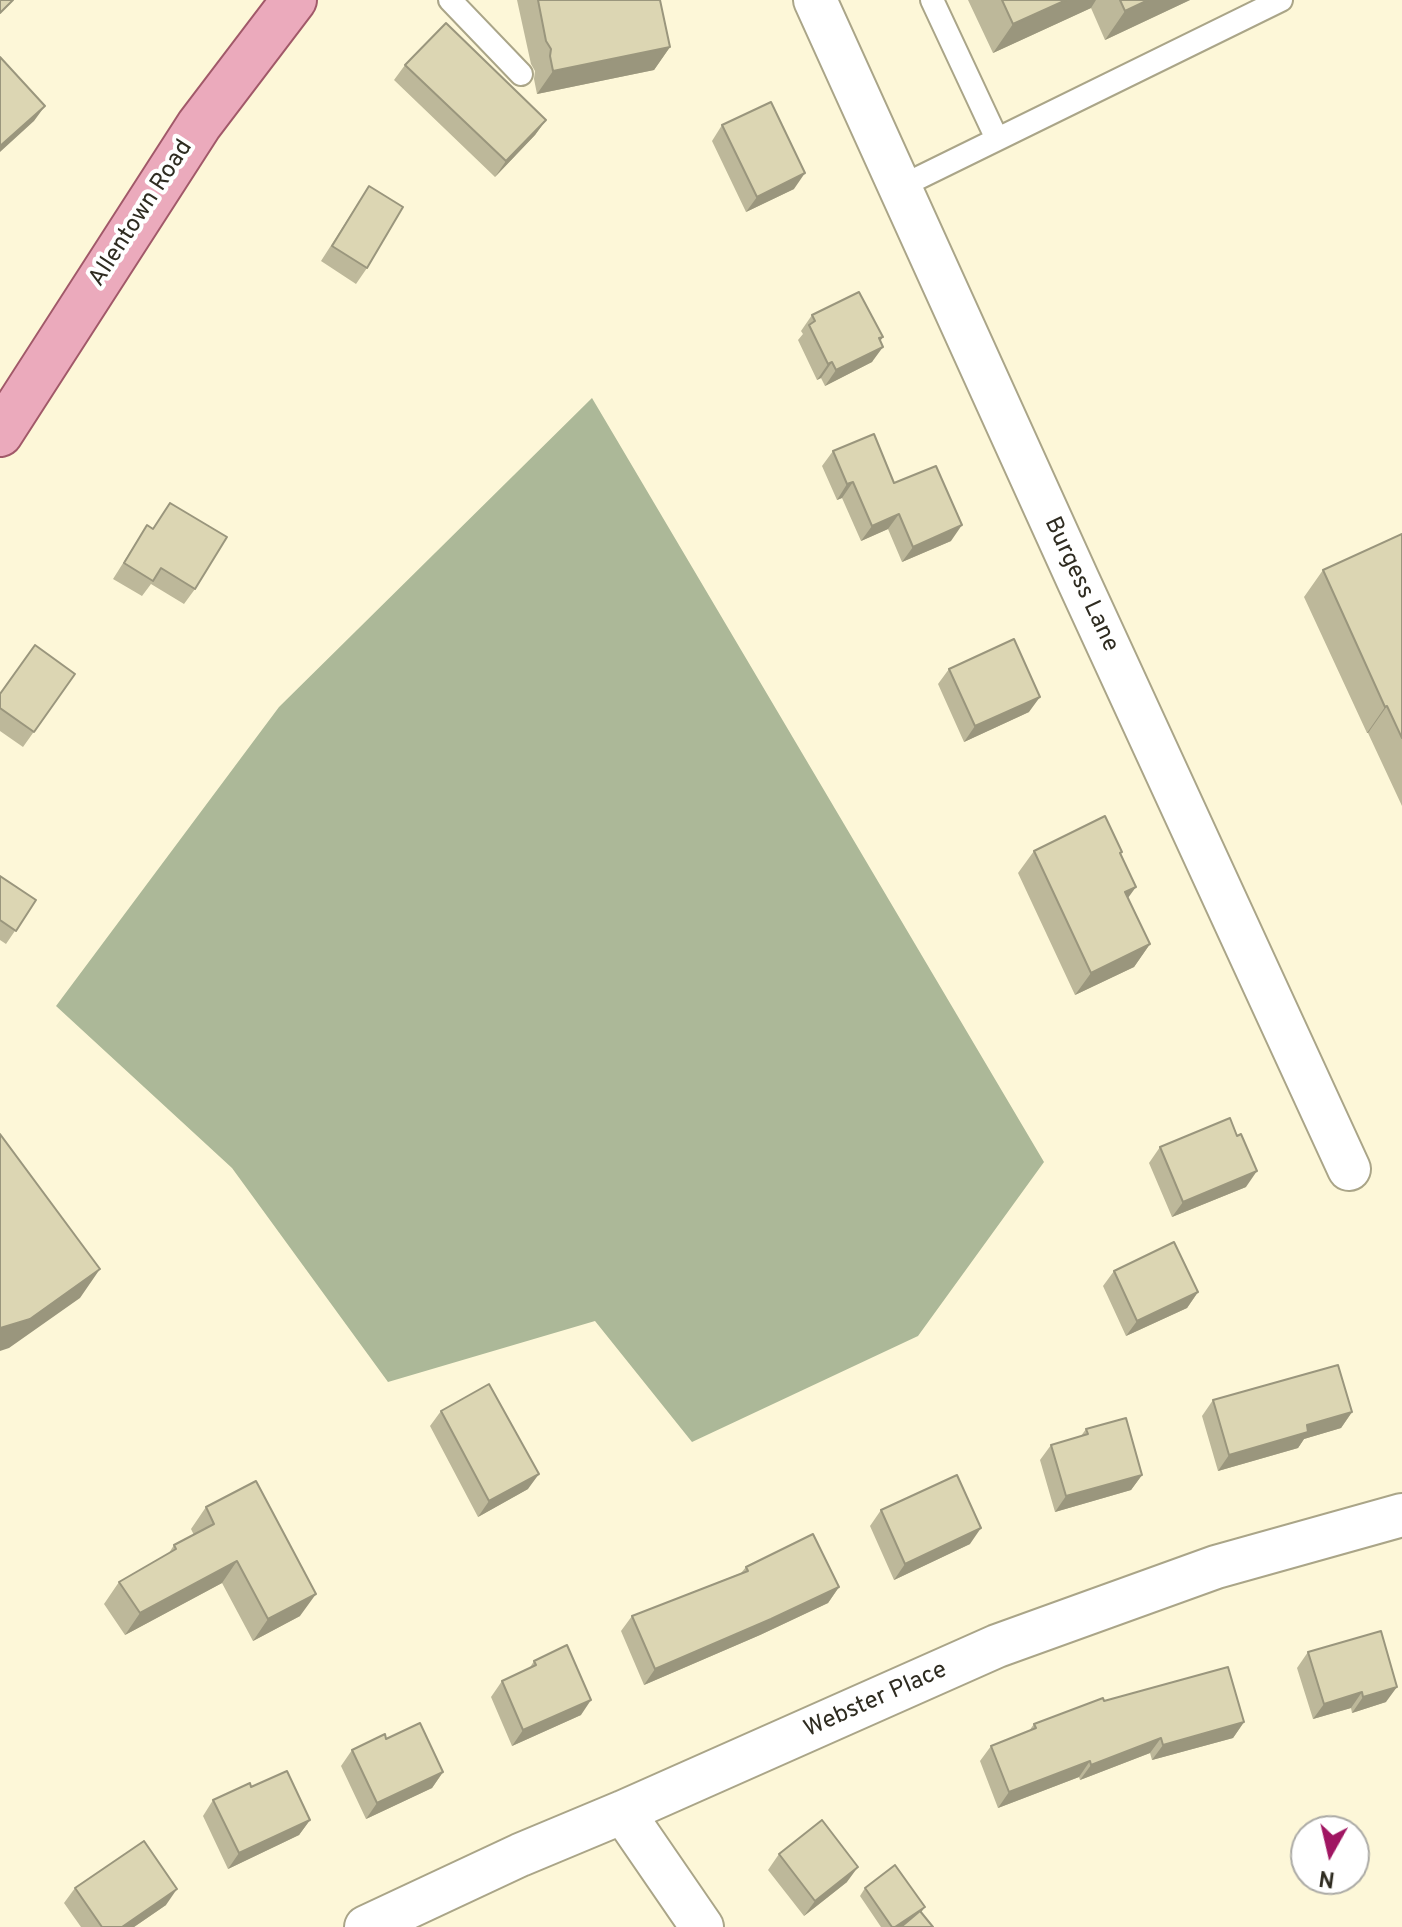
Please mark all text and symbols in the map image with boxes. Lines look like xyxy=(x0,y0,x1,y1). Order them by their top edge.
street label: Allentown Road xyxy=(84,135,200,293)
street label: Burgess Lane xyxy=(1036,513,1124,657)
street label: Webster Place xyxy=(800,1657,952,1745)
north arrow xyxy=(1290,1815,1370,1895)
text: N xyxy=(1317,1863,1337,1892)

